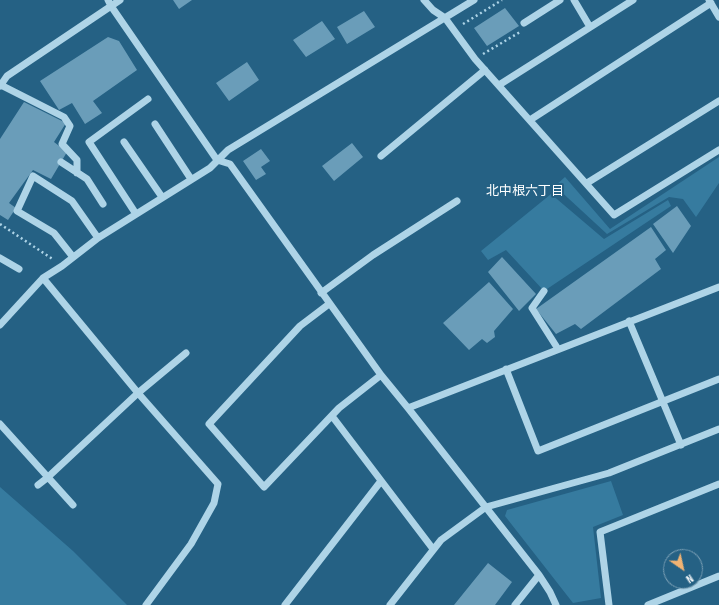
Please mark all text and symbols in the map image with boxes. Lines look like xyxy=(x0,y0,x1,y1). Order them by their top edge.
district label: 北中根六丁目 xyxy=(486,184,564,200)
north arrow xyxy=(663,549,703,589)
text: N xyxy=(683,572,696,586)

